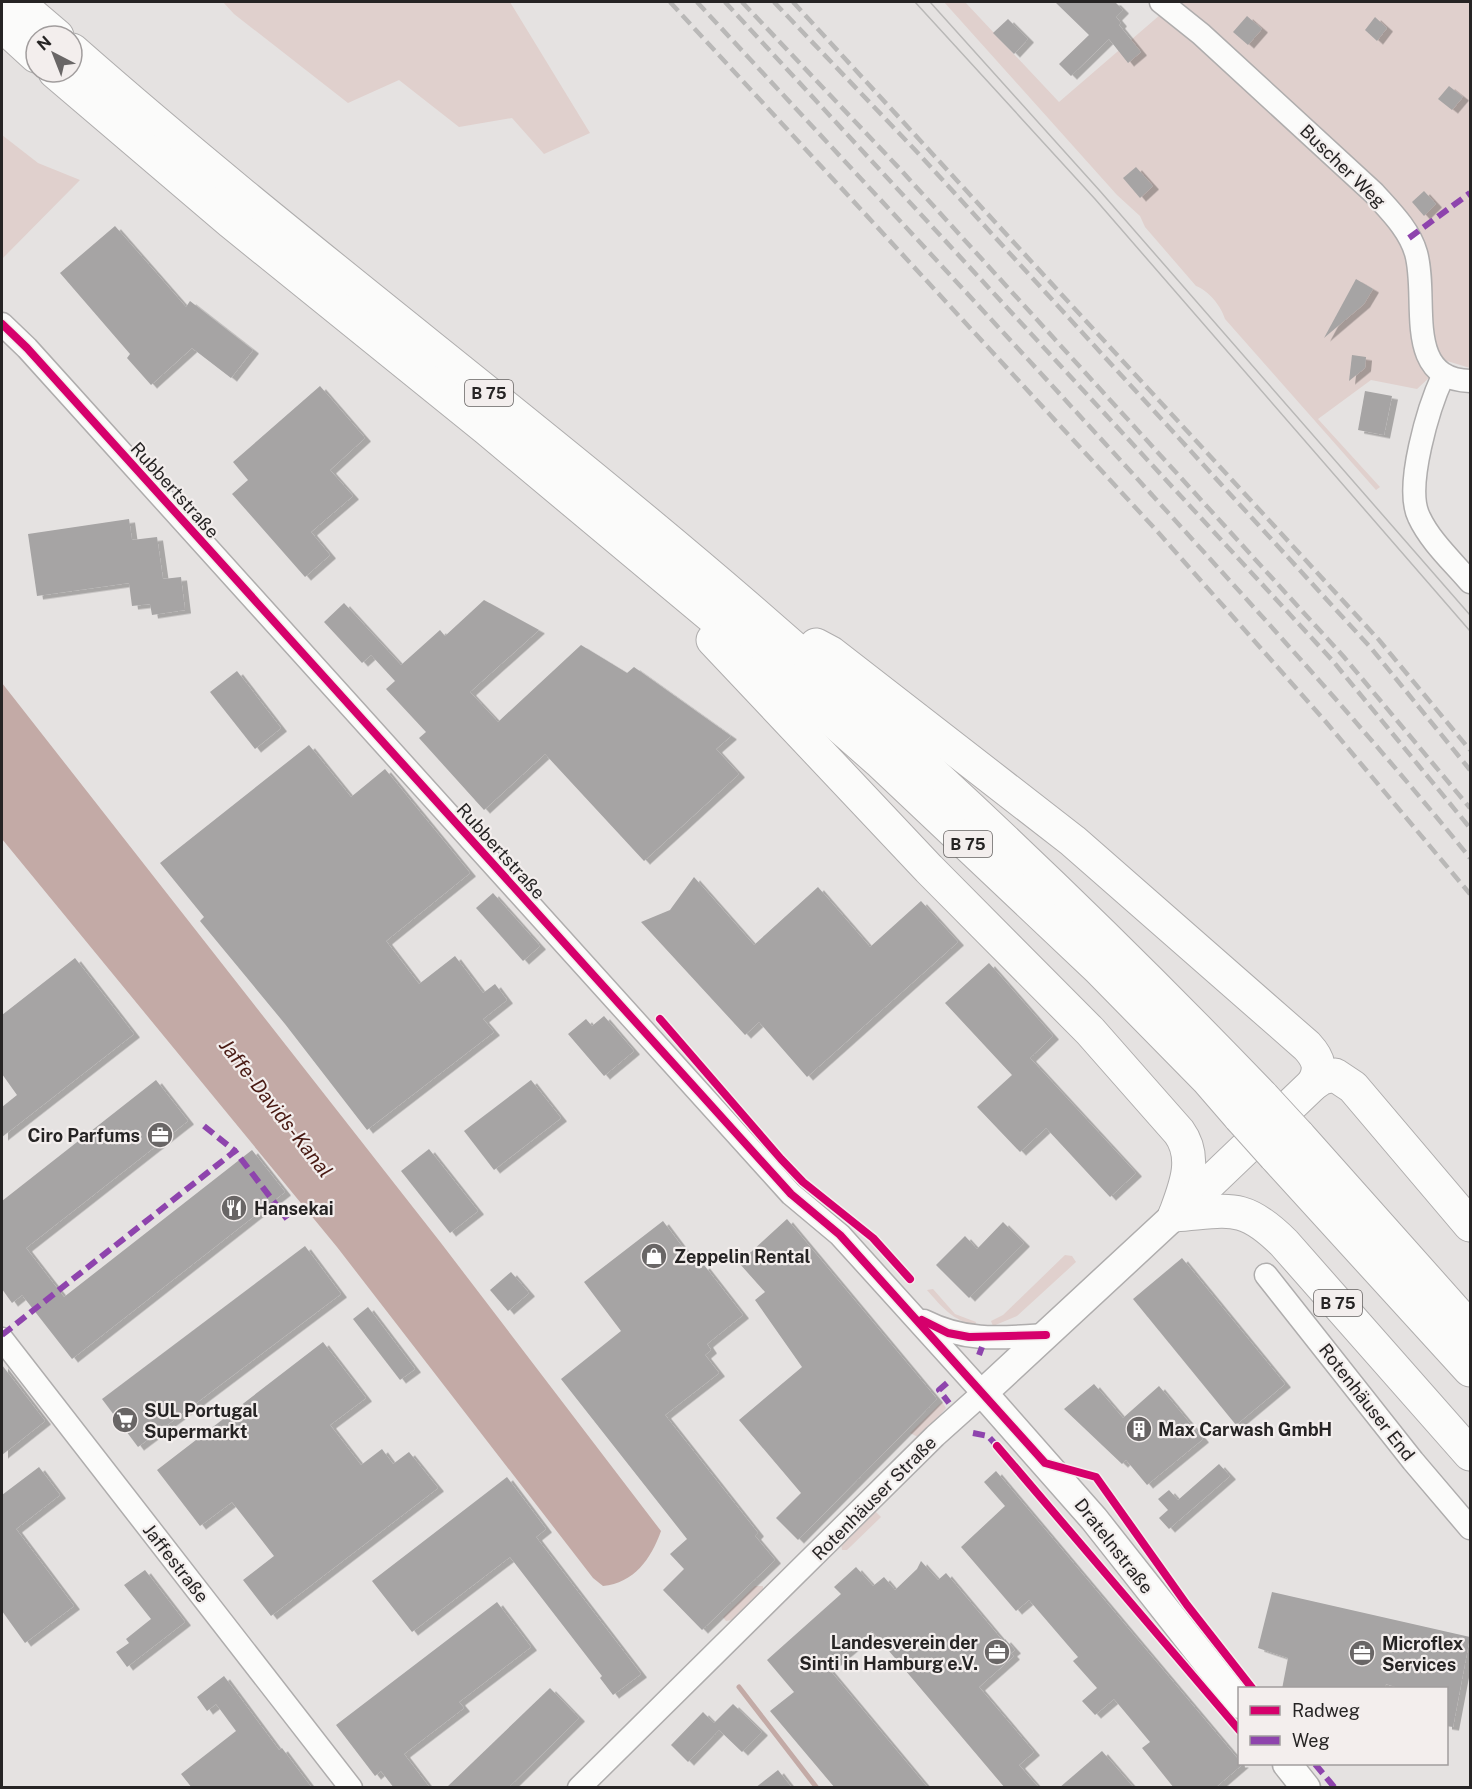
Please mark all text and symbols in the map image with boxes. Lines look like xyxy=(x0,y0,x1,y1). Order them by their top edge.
north arrow xyxy=(24,24,84,84)
text: N xyxy=(33,32,55,54)
street label: Buscher Weg xyxy=(1296,120,1390,212)
road number: B 75 xyxy=(465,380,513,406)
street label: Rubbertstraße xyxy=(127,438,223,542)
street label: Rubbertstraße xyxy=(453,799,549,903)
road number: B 75 xyxy=(944,831,992,857)
water label: Jaffe-Davids-Kanal xyxy=(214,1034,338,1182)
office icon: Ciro Parfums xyxy=(145,1120,175,1150)
place label: Ciro Parfums xyxy=(28,1125,140,1146)
restaurant icon: Hansekai xyxy=(219,1193,249,1223)
place label: Hansekai xyxy=(254,1198,334,1219)
shop icon: Zeppelin Rental xyxy=(639,1241,669,1271)
place label: Zeppelin Rental xyxy=(674,1246,810,1267)
road number: B 75 xyxy=(1314,1290,1362,1316)
street label: Rotenhäuser End xyxy=(1315,1339,1419,1465)
place label: SUL Portugal Supermarkt xyxy=(144,1400,258,1442)
supermarket icon: SUL Portugal Supermarkt xyxy=(110,1405,140,1435)
building icon: Max Carwash GmbH xyxy=(1124,1414,1154,1444)
place label: Max Carwash GmbH xyxy=(1158,1419,1332,1440)
street label: Rotenhäuser Straße xyxy=(808,1432,940,1564)
street label: Dratelnstraße xyxy=(1070,1494,1158,1598)
street label: Jaffestraße xyxy=(139,1520,213,1606)
place label: Landesverein der Sinti in Hamburg e.V. xyxy=(799,1632,979,1674)
place label: Microflex Services xyxy=(1382,1633,1464,1675)
office icon: Landesverein der Sinti in Hamburg e.V. xyxy=(982,1637,1012,1667)
office icon: Microflex Services xyxy=(1347,1638,1377,1668)
legend xyxy=(1238,1687,1448,1765)
text: Radweg xyxy=(1292,1700,1360,1721)
text: Weg xyxy=(1292,1730,1330,1751)

